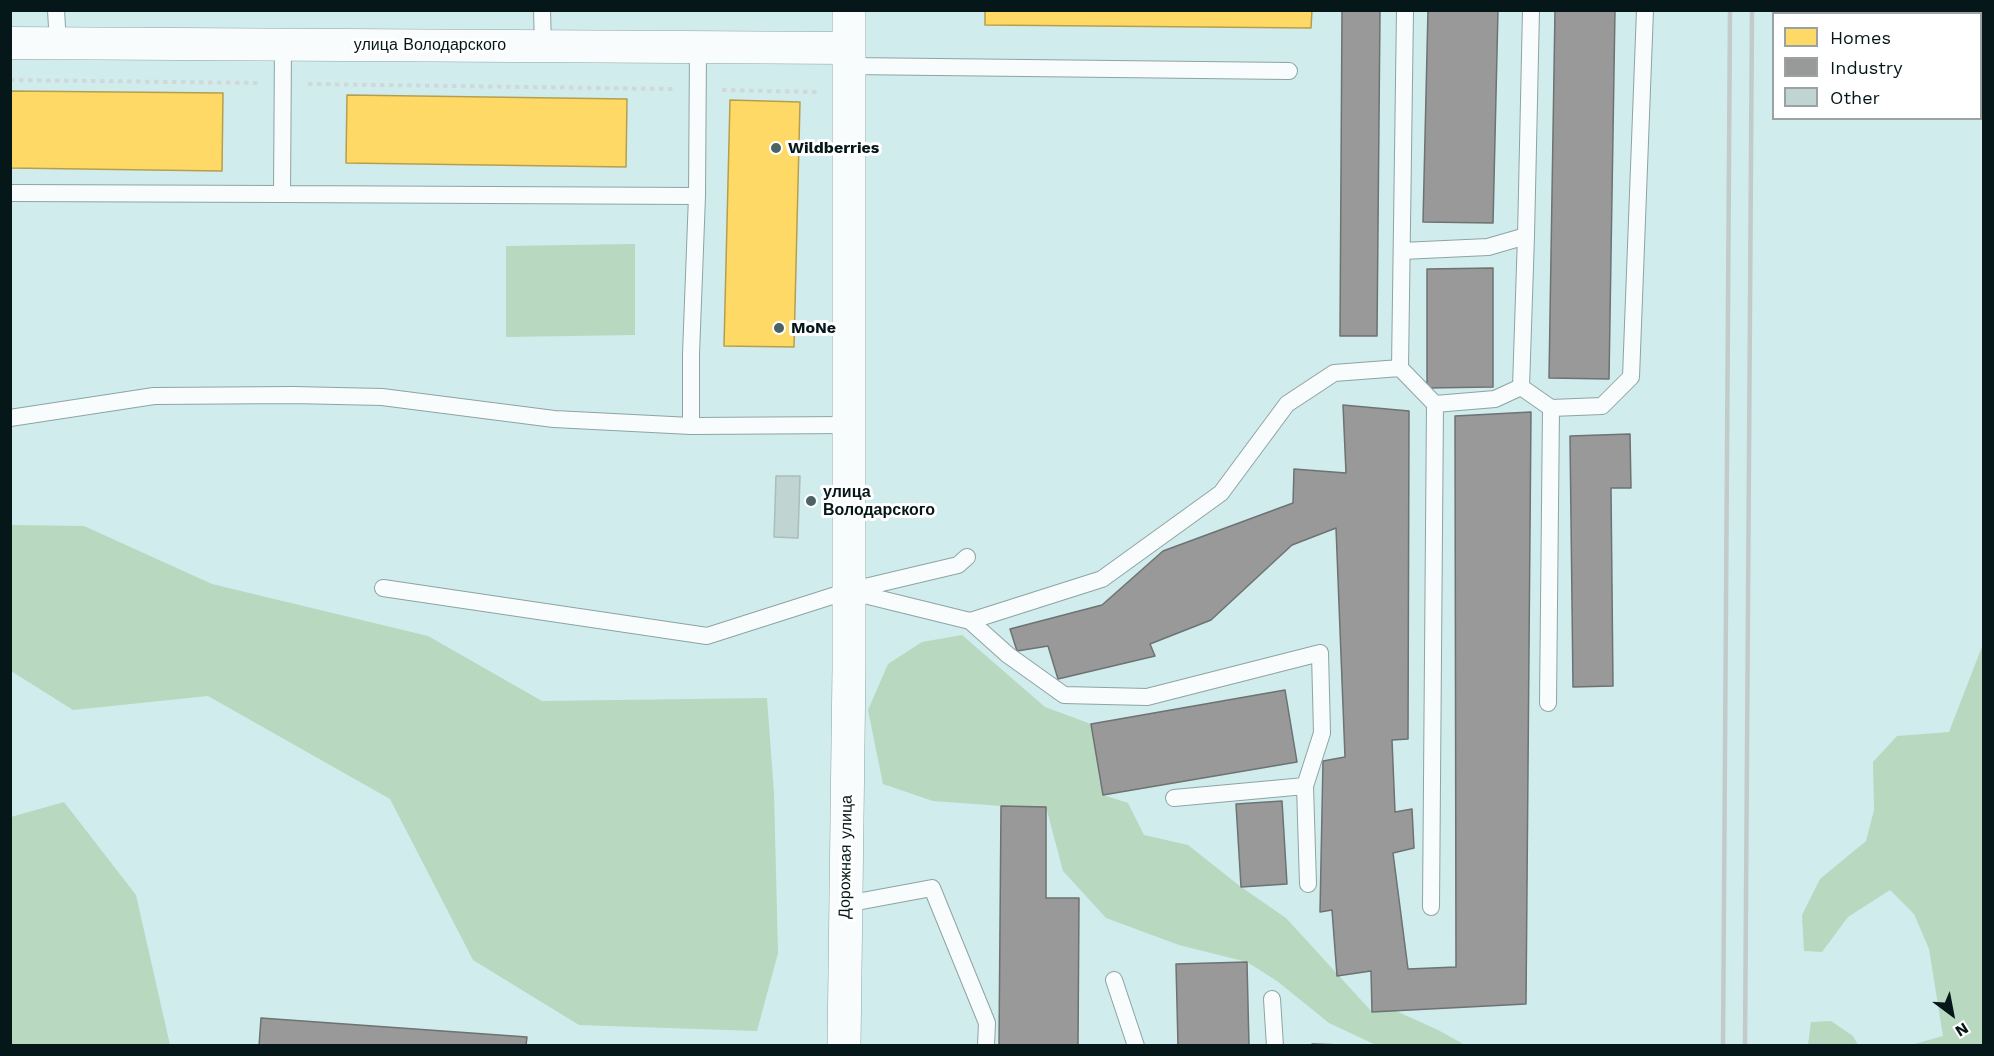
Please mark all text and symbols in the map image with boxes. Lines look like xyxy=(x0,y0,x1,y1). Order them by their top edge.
legend xyxy=(1772,12,1982,120)
text: Homes xyxy=(1830,27,1891,48)
street label: улица Володарского xyxy=(354,35,506,55)
text: Industry xyxy=(1830,57,1902,78)
text: Other xyxy=(1830,87,1880,108)
place label: Wildberries xyxy=(788,138,879,158)
marker: Wildberries xyxy=(769,141,783,155)
place label: MoNe xyxy=(791,318,836,338)
marker: MoNe xyxy=(772,321,786,335)
place label: улица Володарского xyxy=(823,482,935,520)
marker: улица Володарского xyxy=(804,494,818,508)
street label: Дорожная улица xyxy=(835,795,857,919)
north arrow xyxy=(1922,984,1982,1044)
text: N xyxy=(1952,1018,1972,1041)

